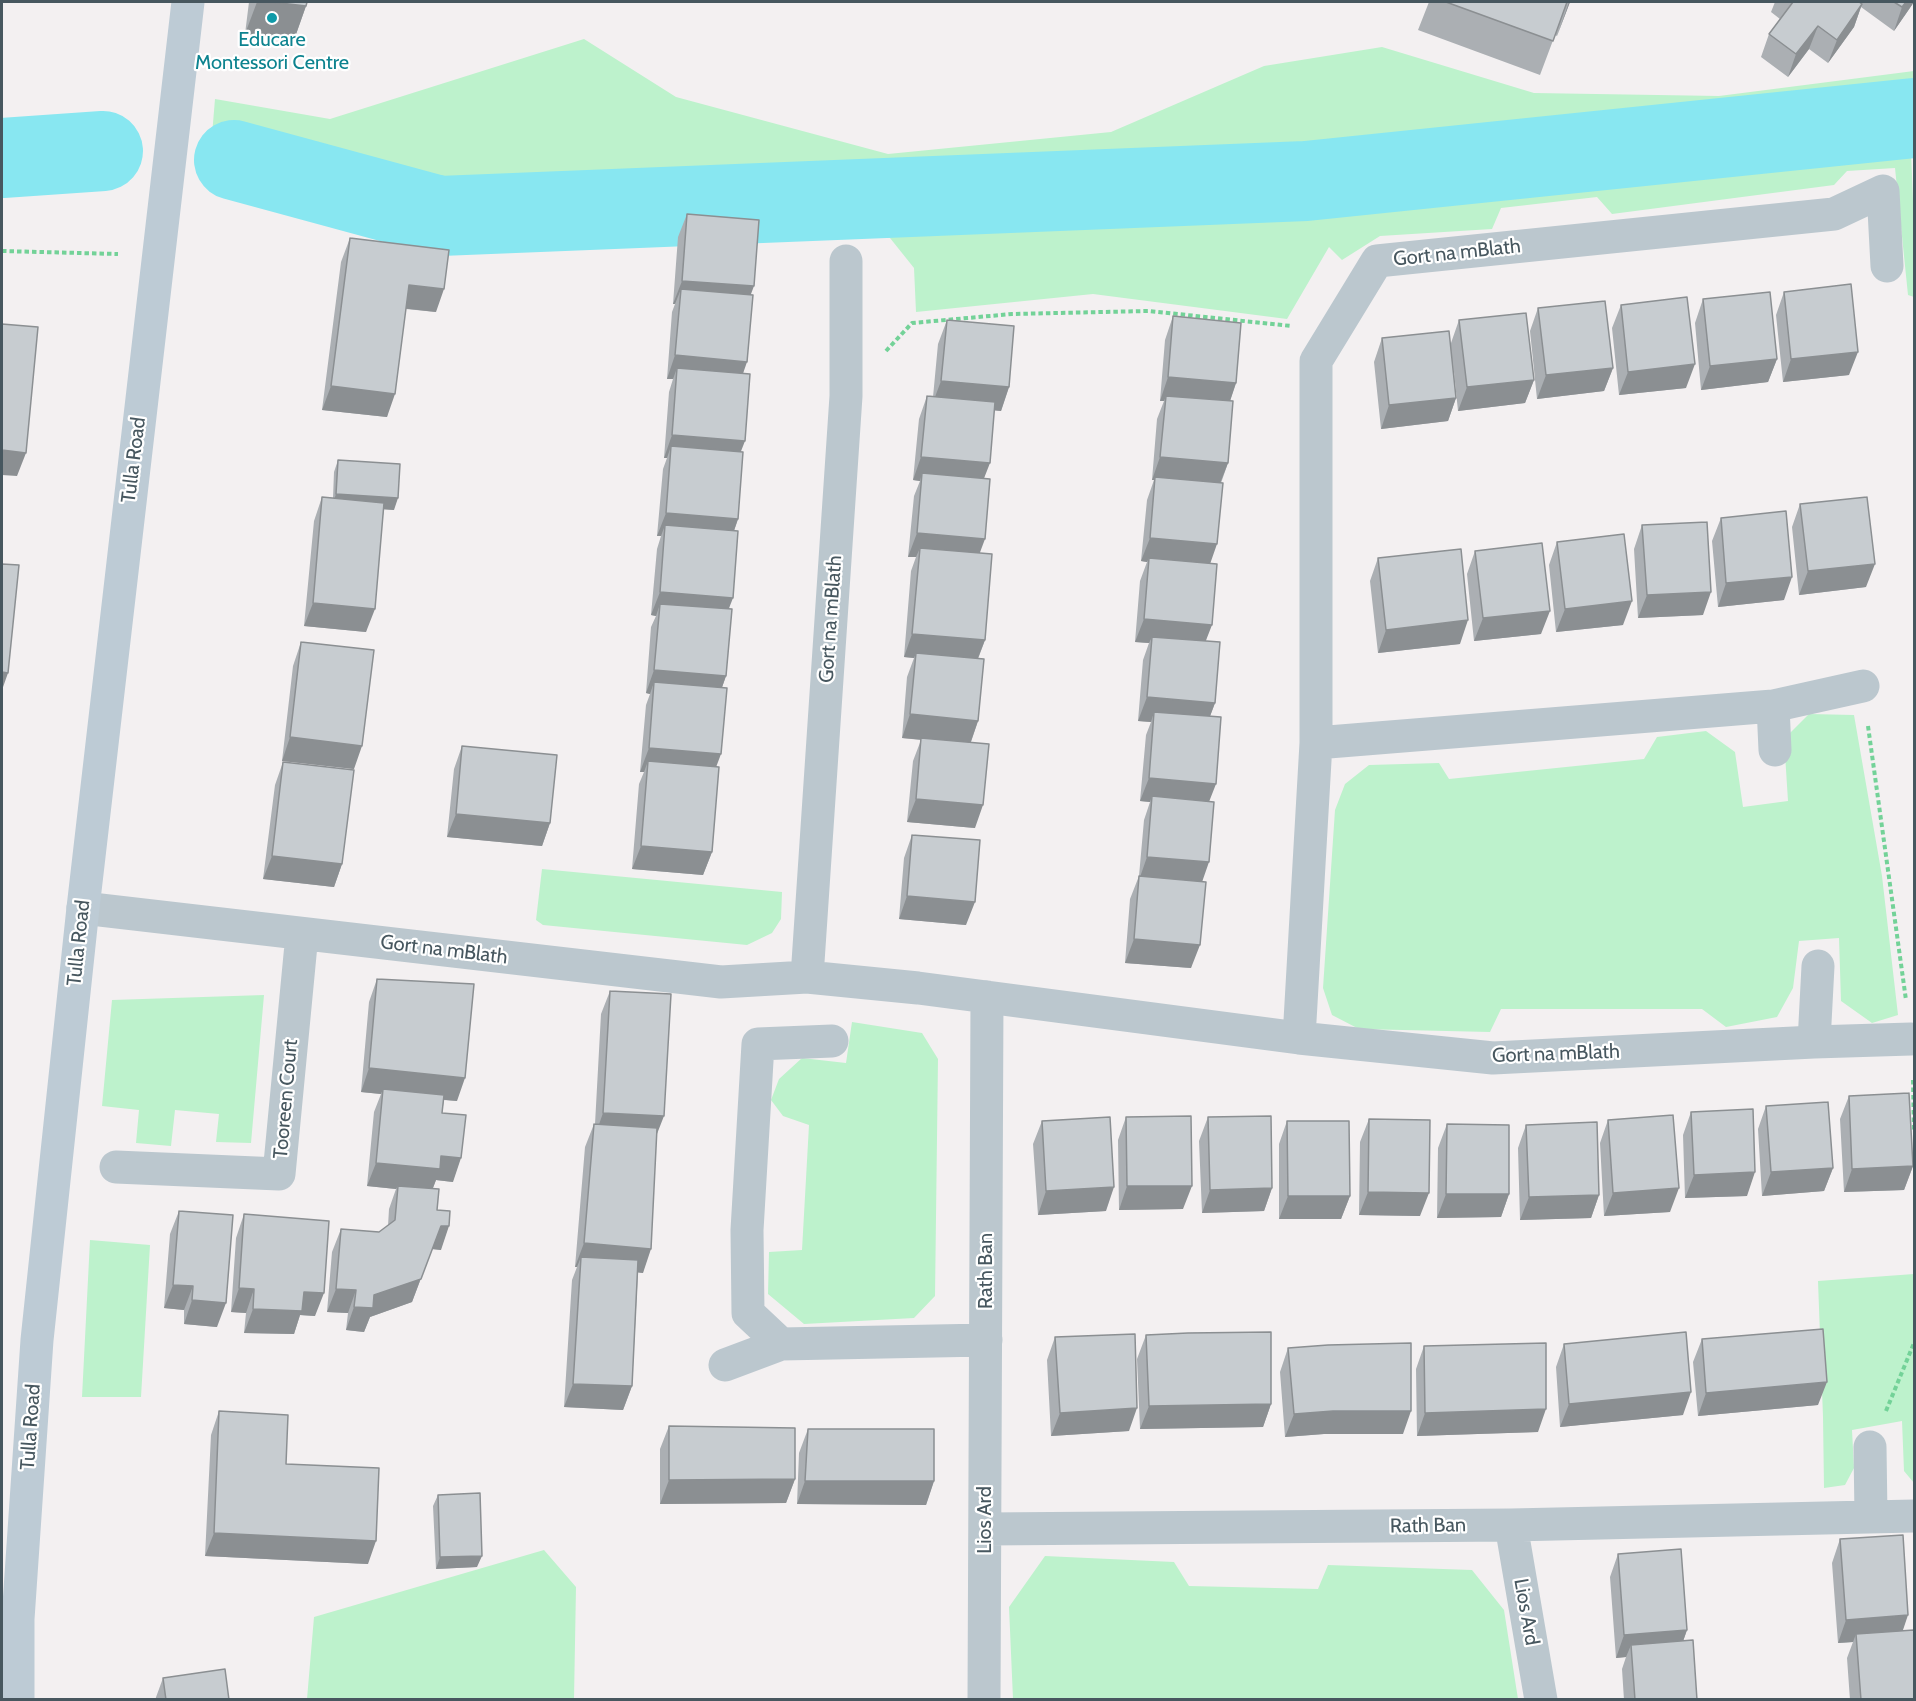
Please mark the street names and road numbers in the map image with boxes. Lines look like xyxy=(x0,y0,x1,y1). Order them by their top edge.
street label: Gort na mBlath xyxy=(1392,234,1522,272)
street label: Tulla Road xyxy=(117,416,151,504)
street label: Gort na mBlath xyxy=(815,554,847,684)
street label: Tulla Road xyxy=(63,899,95,987)
street label: Gort na mBlath xyxy=(379,930,509,970)
street label: Tooreen Court xyxy=(269,1038,303,1160)
street label: Gort na mBlath xyxy=(1492,1040,1620,1068)
street label: Rath Ban xyxy=(974,1233,998,1309)
street label: Tulla Road xyxy=(16,1383,46,1471)
street label: Lios Ard xyxy=(973,1486,997,1554)
street label: Rath Ban xyxy=(1390,1513,1466,1539)
street label: Lios Ard xyxy=(1508,1577,1544,1647)

